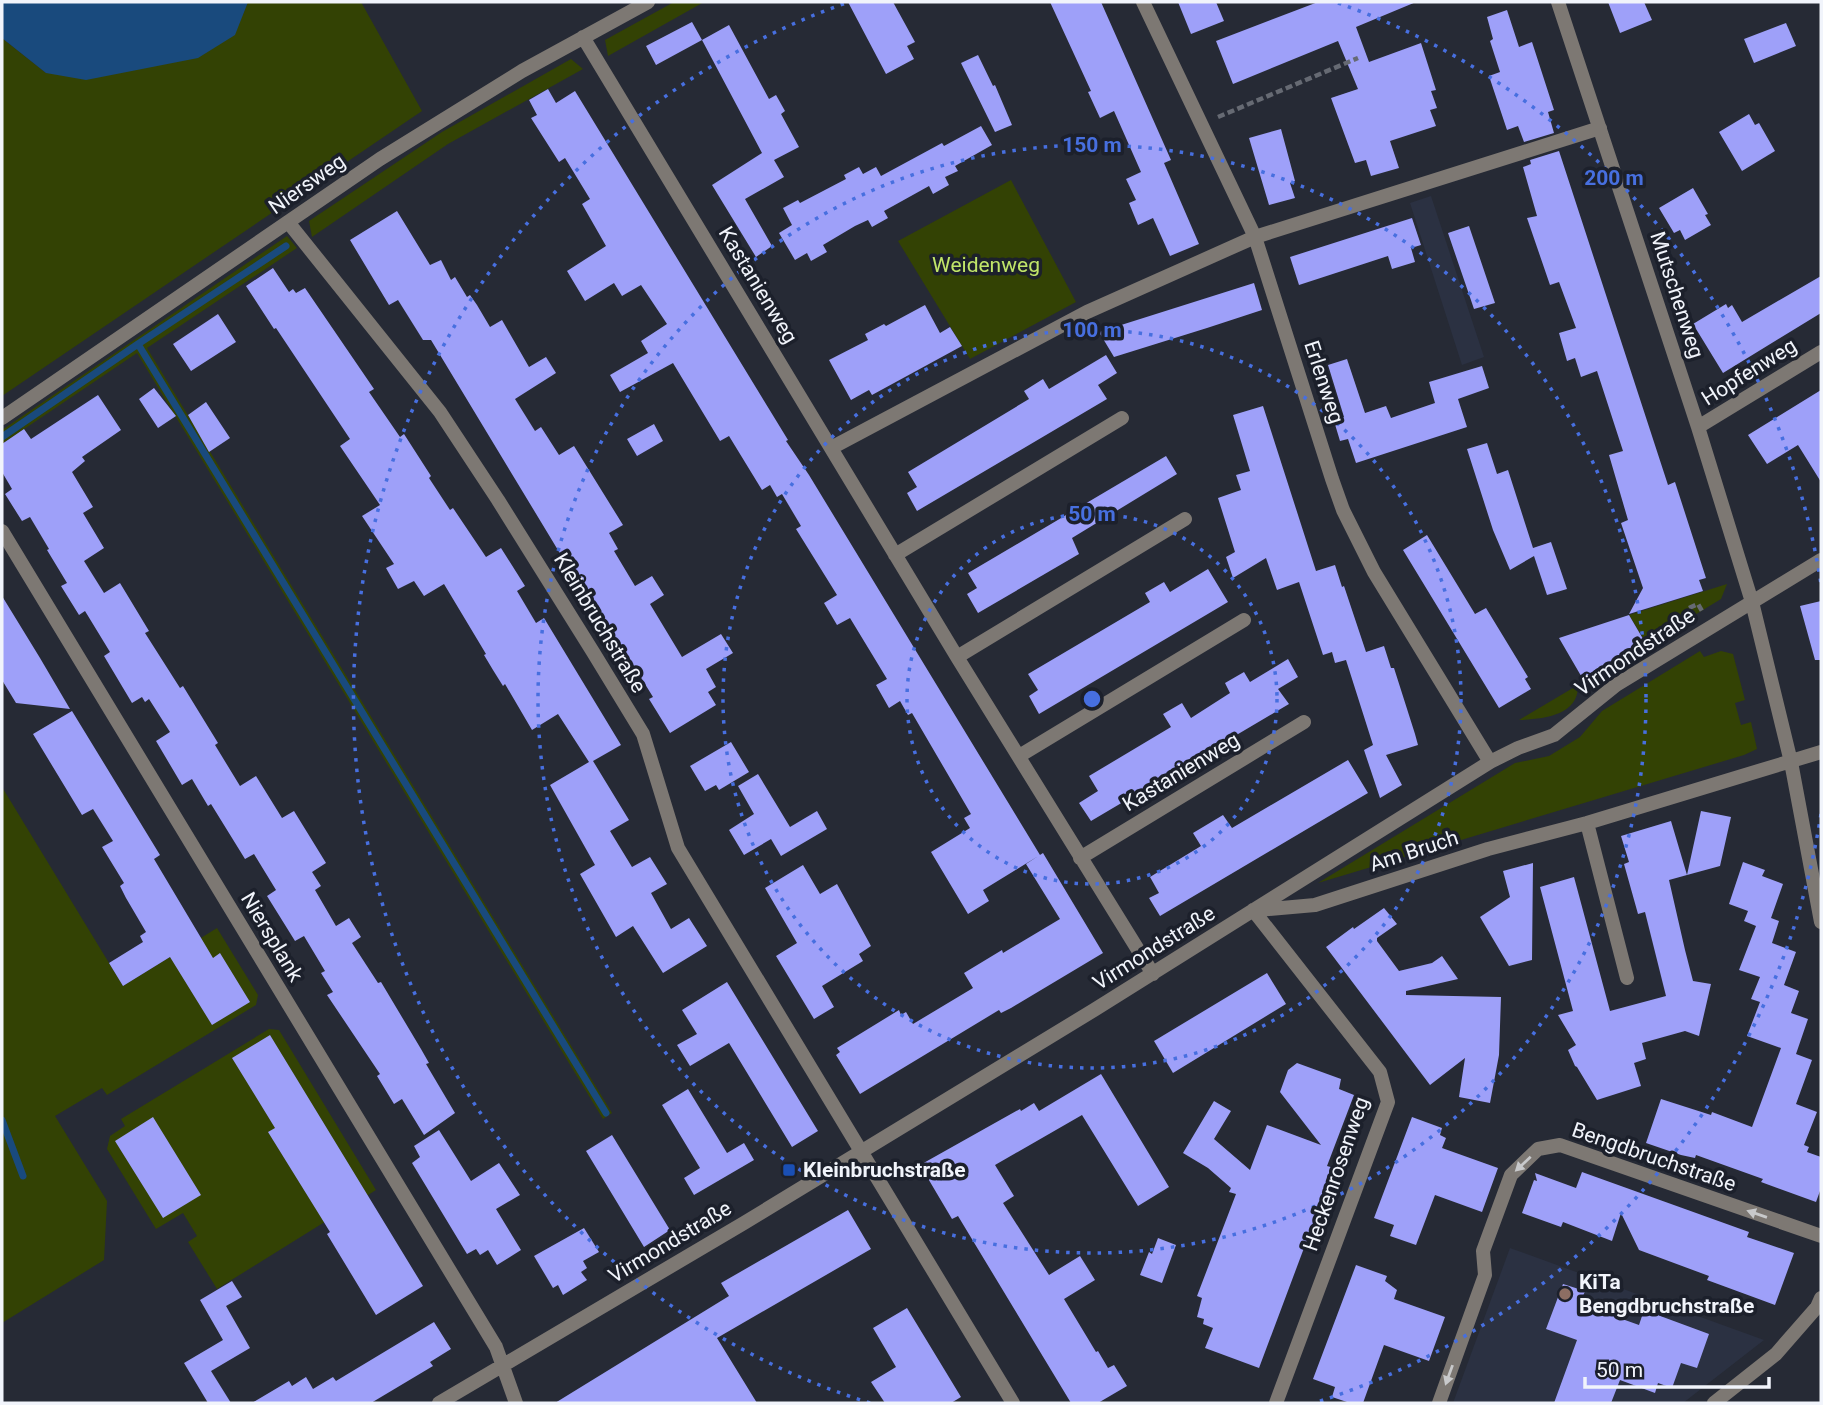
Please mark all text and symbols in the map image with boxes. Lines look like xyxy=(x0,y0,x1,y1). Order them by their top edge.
text: 150 m xyxy=(1062,133,1122,157)
street label: Niersweg xyxy=(264,149,350,219)
text: 200 m xyxy=(1584,166,1644,190)
street label: Kastanienweg xyxy=(714,222,802,348)
street label: Mutschenweg xyxy=(1645,229,1709,361)
park label: Weidenweg xyxy=(932,253,1040,277)
text: 100 m xyxy=(1062,318,1122,342)
street label: Hopfenweg xyxy=(1697,333,1801,411)
street label: Erlenweg xyxy=(1299,338,1349,426)
text: 50 m xyxy=(1068,502,1116,526)
street label: Kleinbruchstraße xyxy=(549,549,651,697)
street label: Virmondstraße xyxy=(1571,603,1699,701)
centre of rings xyxy=(1080,687,1104,711)
street label: Kastanienweg xyxy=(1118,728,1244,816)
street label: Am Bruch xyxy=(1367,825,1461,877)
street label: Niersplank xyxy=(236,888,308,986)
street label: Virmondstraße xyxy=(1089,901,1219,995)
street label: Heckenrosenweg xyxy=(1298,1094,1374,1254)
street label: Bengdbruchstraße xyxy=(1569,1118,1739,1196)
one-way arrow xyxy=(1514,1156,1532,1172)
place label: Kleinbruchstraße xyxy=(803,1158,966,1182)
marker: Kleinbruchstraße xyxy=(781,1162,797,1178)
street label: Virmondstraße xyxy=(604,1196,736,1288)
one-way arrow xyxy=(1746,1208,1767,1219)
place label: KiTa Bengdbruchstraße xyxy=(1579,1270,1754,1318)
marker: KiTa Bengdbruchstraße xyxy=(1557,1286,1573,1302)
scale bar xyxy=(1585,1346,1769,1390)
text: 50 m xyxy=(1596,1358,1643,1382)
one-way arrow xyxy=(1443,1365,1454,1386)

